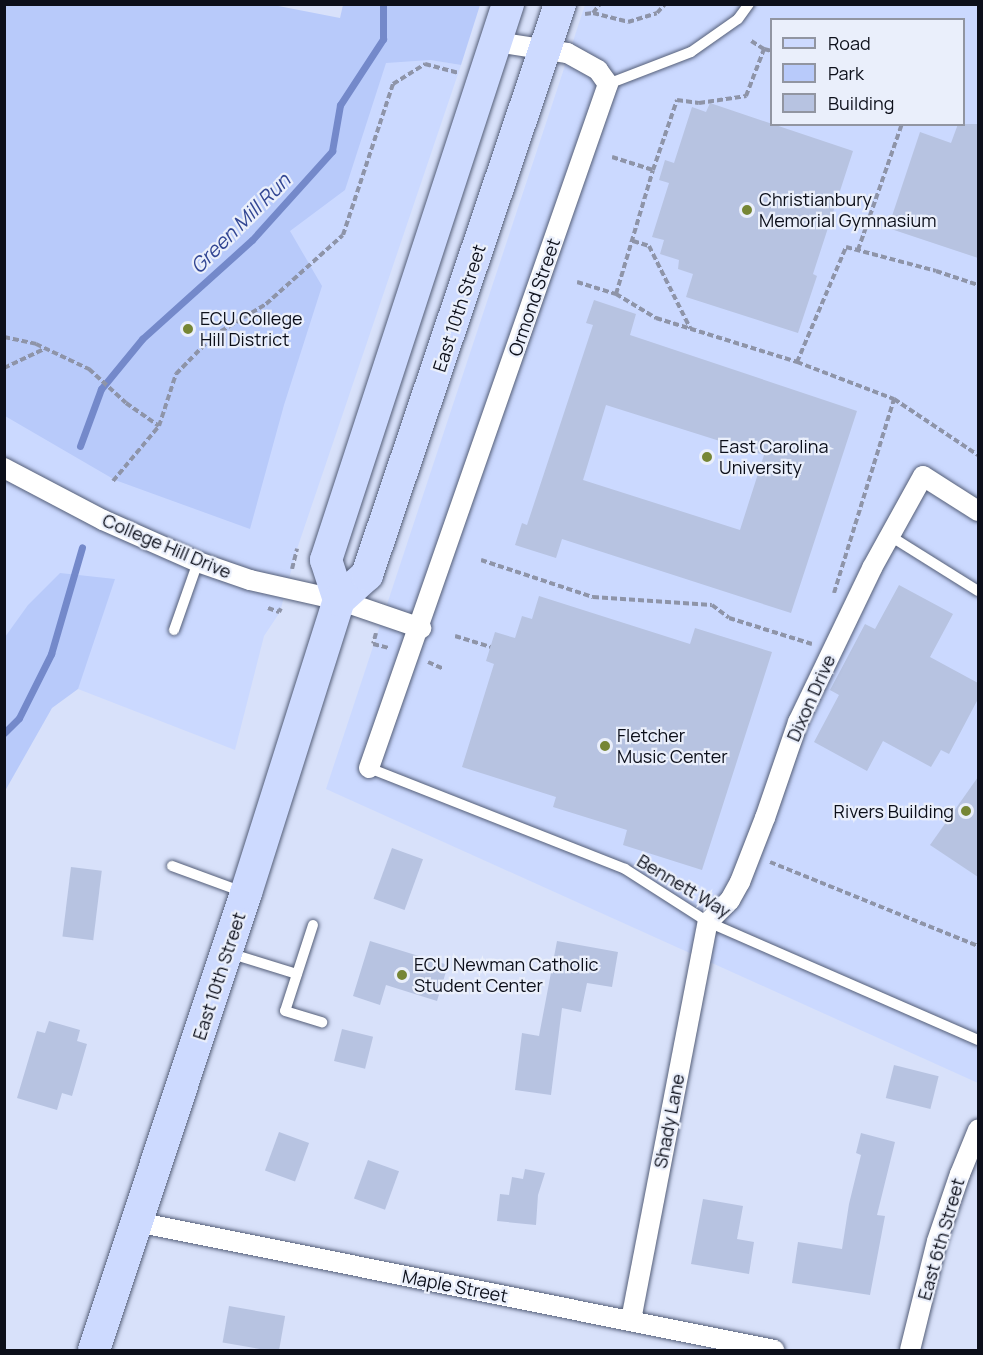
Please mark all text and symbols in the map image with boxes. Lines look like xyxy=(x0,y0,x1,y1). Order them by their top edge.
legend xyxy=(770,18,965,126)
text: Road xyxy=(828,31,871,55)
text: Park xyxy=(828,61,864,85)
text: Building xyxy=(828,91,894,115)
water label: Green Mill Run xyxy=(185,168,295,278)
place label: Christianbury Memorial Gymnasium xyxy=(759,189,936,232)
marker: Christianbury Memorial Gymnasium xyxy=(740,203,754,217)
street label: Ormond Street xyxy=(504,235,564,359)
street label: East 10th Street xyxy=(428,241,490,375)
place label: ECU College Hill District xyxy=(200,308,303,350)
marker: ECU College Hill District xyxy=(181,322,195,336)
place label: East Carolina University xyxy=(719,436,828,478)
marker: East Carolina University xyxy=(700,450,714,464)
street label: College Hill Drive xyxy=(99,509,235,583)
street label: Dixon Drive xyxy=(782,651,840,745)
place label: Fletcher Music Center xyxy=(617,725,728,768)
marker: Fletcher Music Center xyxy=(598,739,612,753)
place label: Rivers Building xyxy=(834,800,954,822)
marker: Rivers Building xyxy=(959,804,973,818)
street label: Bennett Way xyxy=(633,850,735,922)
street label: East 10th Street xyxy=(188,909,250,1043)
place label: ECU Newman Catholic Student Center xyxy=(414,954,599,996)
marker: ECU Newman Catholic Student Center xyxy=(395,968,409,982)
street label: Shady Lane xyxy=(649,1072,689,1170)
street label: East 6th Street xyxy=(913,1175,969,1303)
street label: Maple Street xyxy=(400,1265,510,1307)

